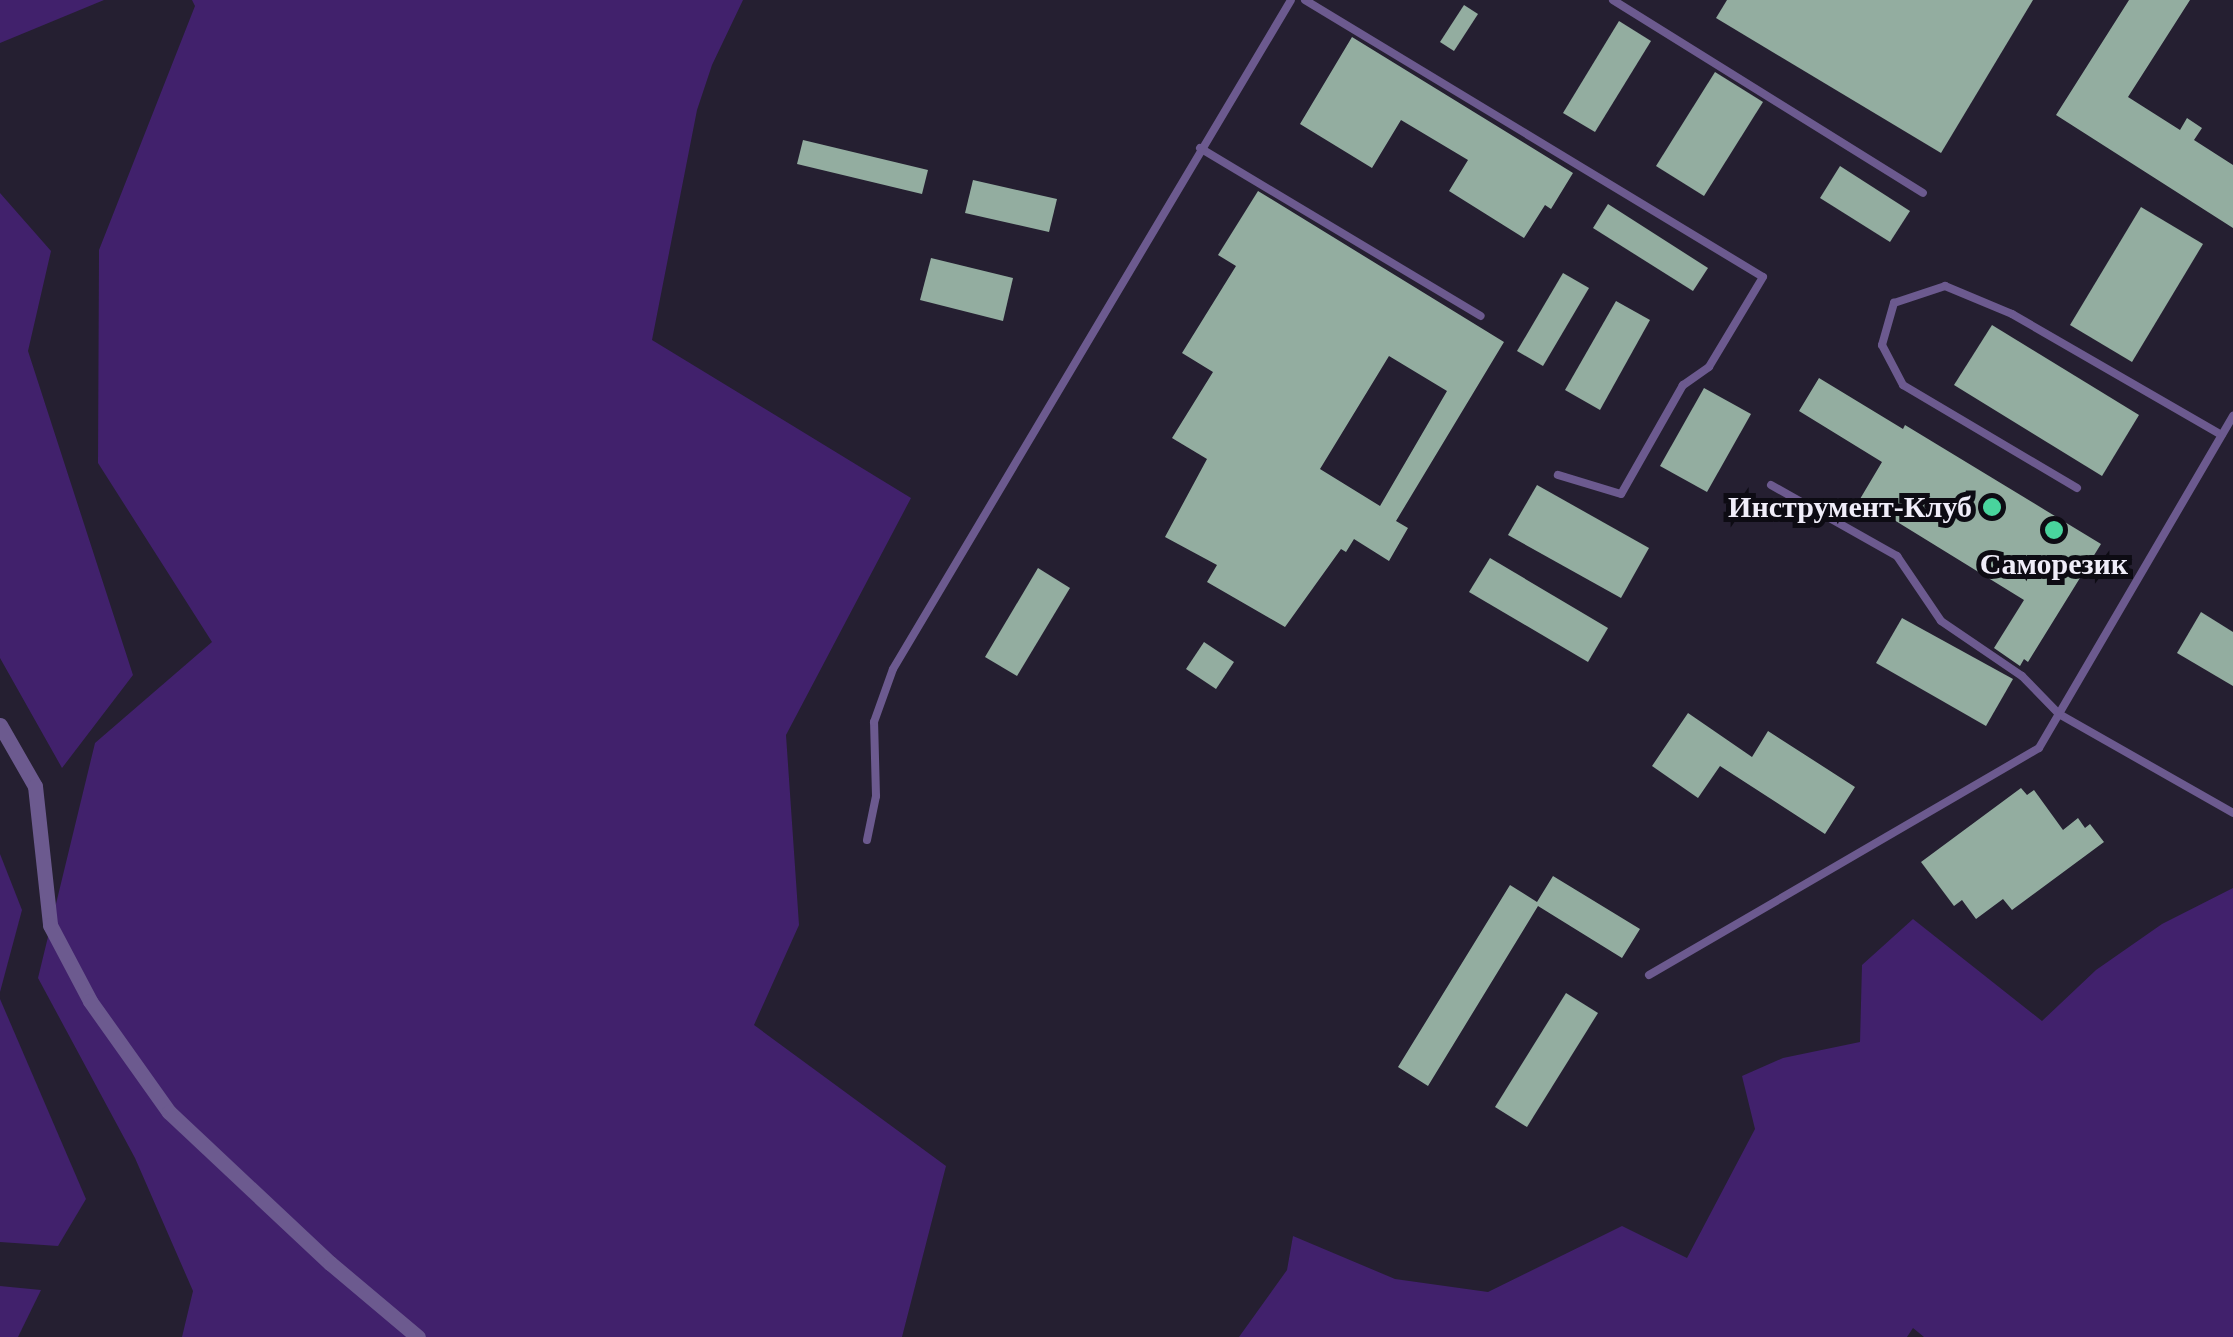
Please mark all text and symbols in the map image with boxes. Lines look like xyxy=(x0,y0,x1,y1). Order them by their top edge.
place label: Инструмент-Клуб xyxy=(1728,489,1972,525)
marker: Инструмент-Клуб xyxy=(1981,496,2003,518)
marker: Саморезик xyxy=(2043,519,2065,541)
place label: Саморезик xyxy=(1980,546,2128,582)

